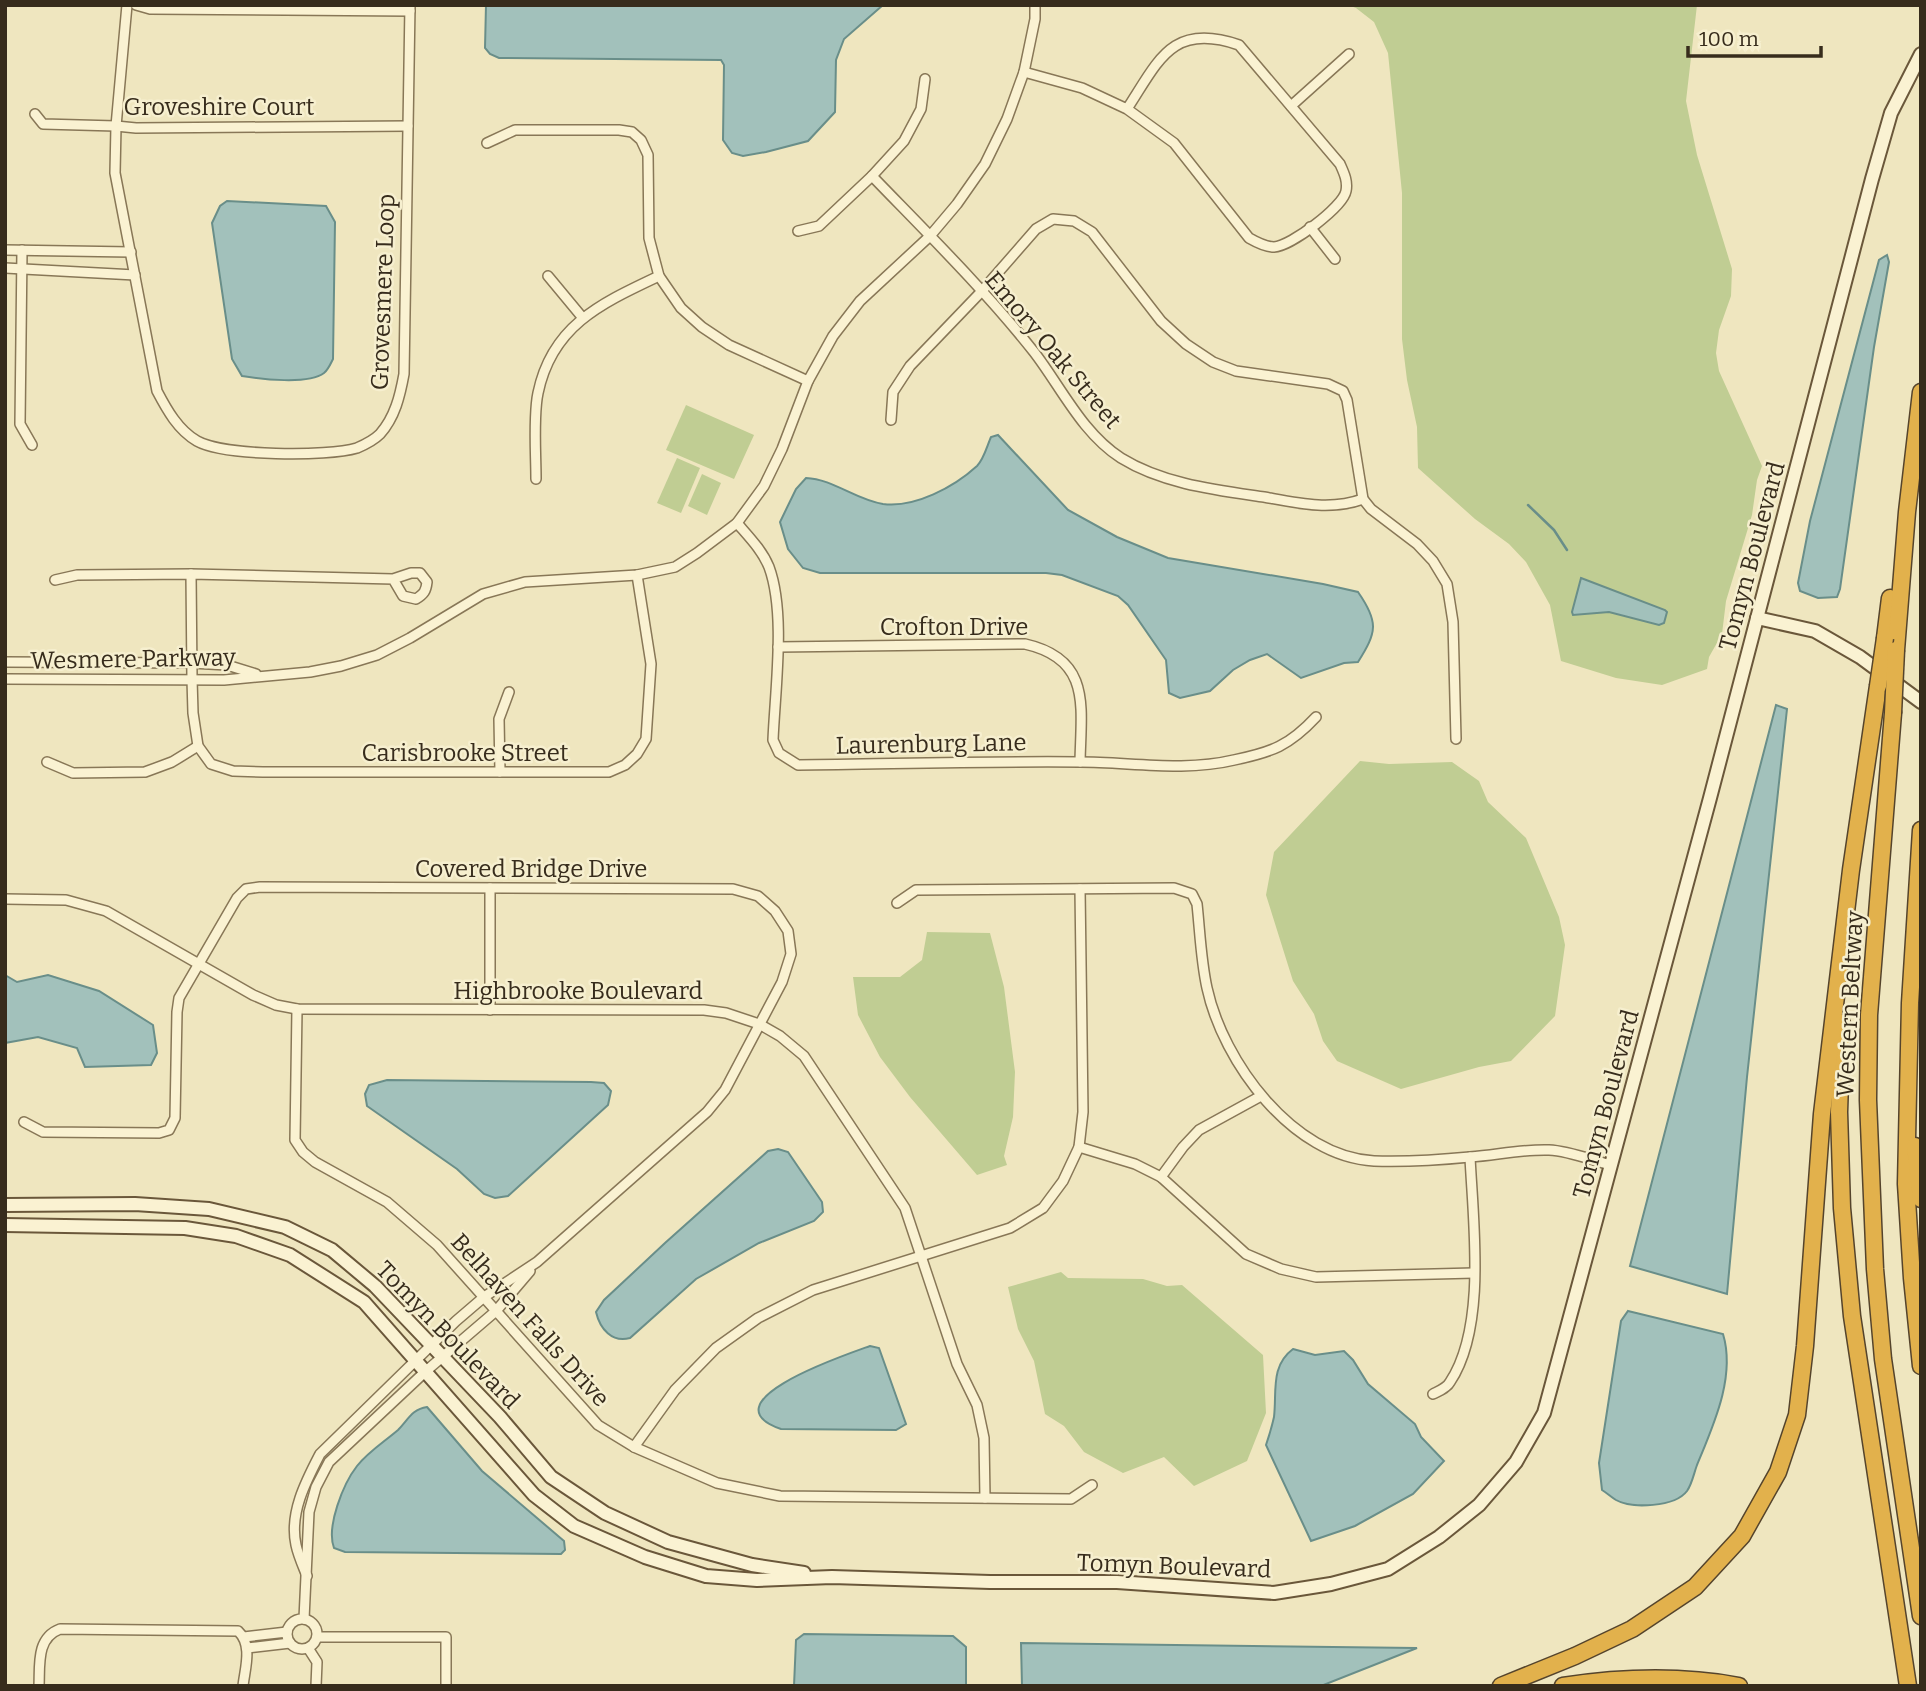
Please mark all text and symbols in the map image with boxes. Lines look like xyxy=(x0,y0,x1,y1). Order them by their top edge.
scale bar xyxy=(1688,14,1821,58)
text: 100 m xyxy=(1699,26,1759,52)
street label: Groveshire Court xyxy=(124,93,315,121)
street label: Grovesmere Loop xyxy=(366,193,400,391)
street label: Emory Oak Street xyxy=(979,266,1127,434)
street label: Tomyn Boulevard xyxy=(1713,458,1791,654)
street label: Crofton Drive xyxy=(880,613,1028,641)
street label: Wesmere Parkway xyxy=(30,643,236,675)
street label: Laurenburg Lane xyxy=(835,728,1027,760)
street label: Carisbrooke Street xyxy=(361,739,569,767)
street label: Covered Bridge Drive xyxy=(415,855,647,883)
street label: Western Beltway xyxy=(1831,910,1869,1098)
street label: Highbrooke Boulevard xyxy=(453,977,703,1005)
street label: Tomyn Boulevard xyxy=(1567,1006,1645,1202)
street label: Belhaven Falls Drive xyxy=(445,1228,615,1412)
street label: Tomyn Boulevard xyxy=(370,1255,526,1415)
street label: Tomyn Boulevard xyxy=(1076,1549,1272,1583)

